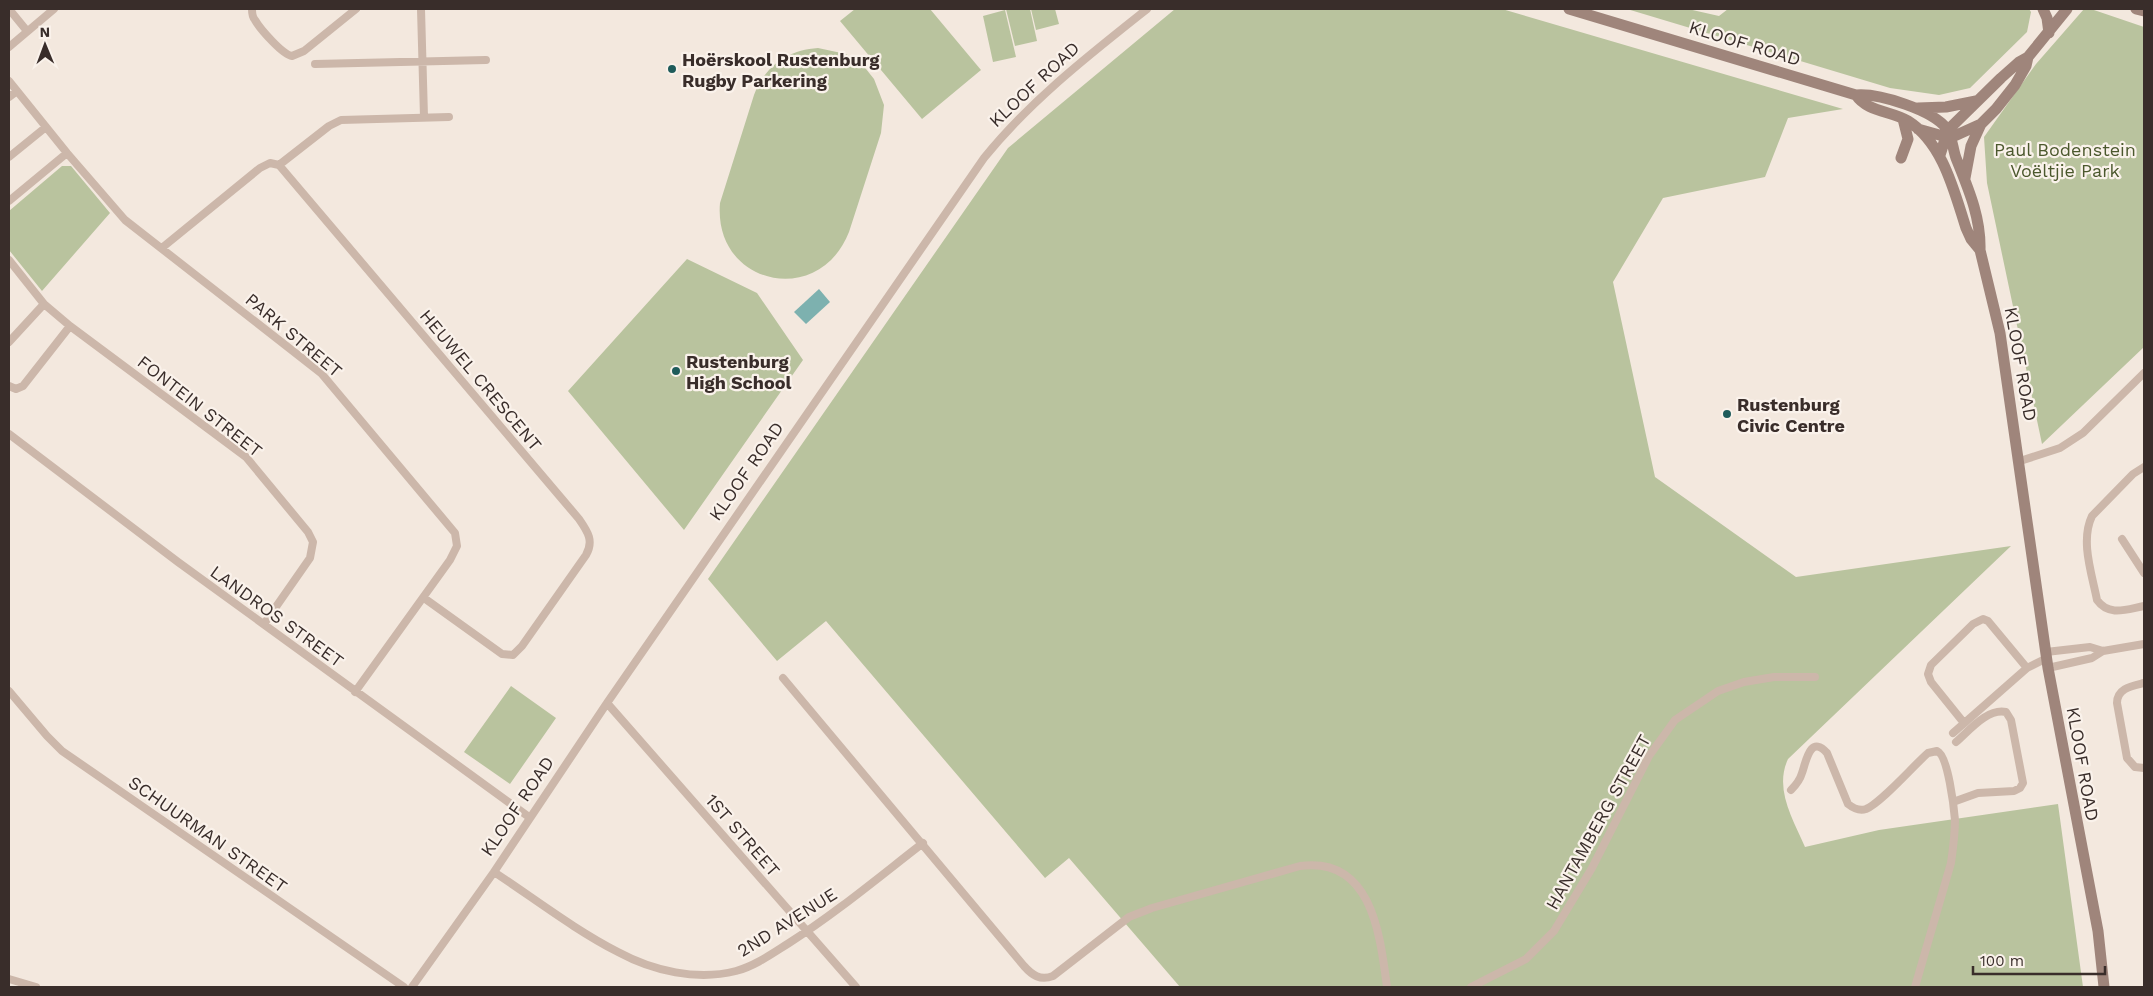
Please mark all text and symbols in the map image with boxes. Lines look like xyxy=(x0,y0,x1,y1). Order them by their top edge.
street label: KLOOF ROAD xyxy=(1687,16,1803,70)
north arrow xyxy=(20,20,70,70)
text: N xyxy=(39,24,50,40)
street label: KLOOF ROAD xyxy=(985,37,1083,131)
place label: Hoërskool Rustenburg Rugby Parkering xyxy=(682,49,880,91)
marker: Hoërskool Rustenburg Rugby Parkering xyxy=(666,63,678,75)
park label: Paul Bodenstein Voëltjie Park xyxy=(1994,139,2136,181)
street label: PARK STREET xyxy=(242,289,347,381)
street label: HEUWEL CRESCENT xyxy=(416,305,546,455)
street label: KLOOF ROAD xyxy=(2001,305,2041,423)
street label: FONTEIN STREET xyxy=(134,351,267,461)
place label: Rustenburg High School xyxy=(686,351,792,393)
marker: Rustenburg High School xyxy=(670,365,682,377)
place label: Rustenburg Civic Centre xyxy=(1737,394,1845,436)
marker: Rustenburg Civic Centre xyxy=(1721,408,1733,420)
street label: KLOOF ROAD xyxy=(704,418,788,524)
street label: LANDROS STREET xyxy=(206,561,348,671)
street label: KLOOF ROAD xyxy=(2063,705,2103,823)
street label: HANTAMBERG STREET xyxy=(1541,731,1655,913)
street label: KLOOF ROAD xyxy=(476,752,558,860)
street label: SCHUURMAN STREET xyxy=(125,771,291,897)
street label: 1ST STREET xyxy=(702,790,785,881)
street label: 2ND AVENUE xyxy=(733,883,841,961)
scale bar xyxy=(1973,944,2106,976)
text: 100 m xyxy=(1980,952,2024,970)

